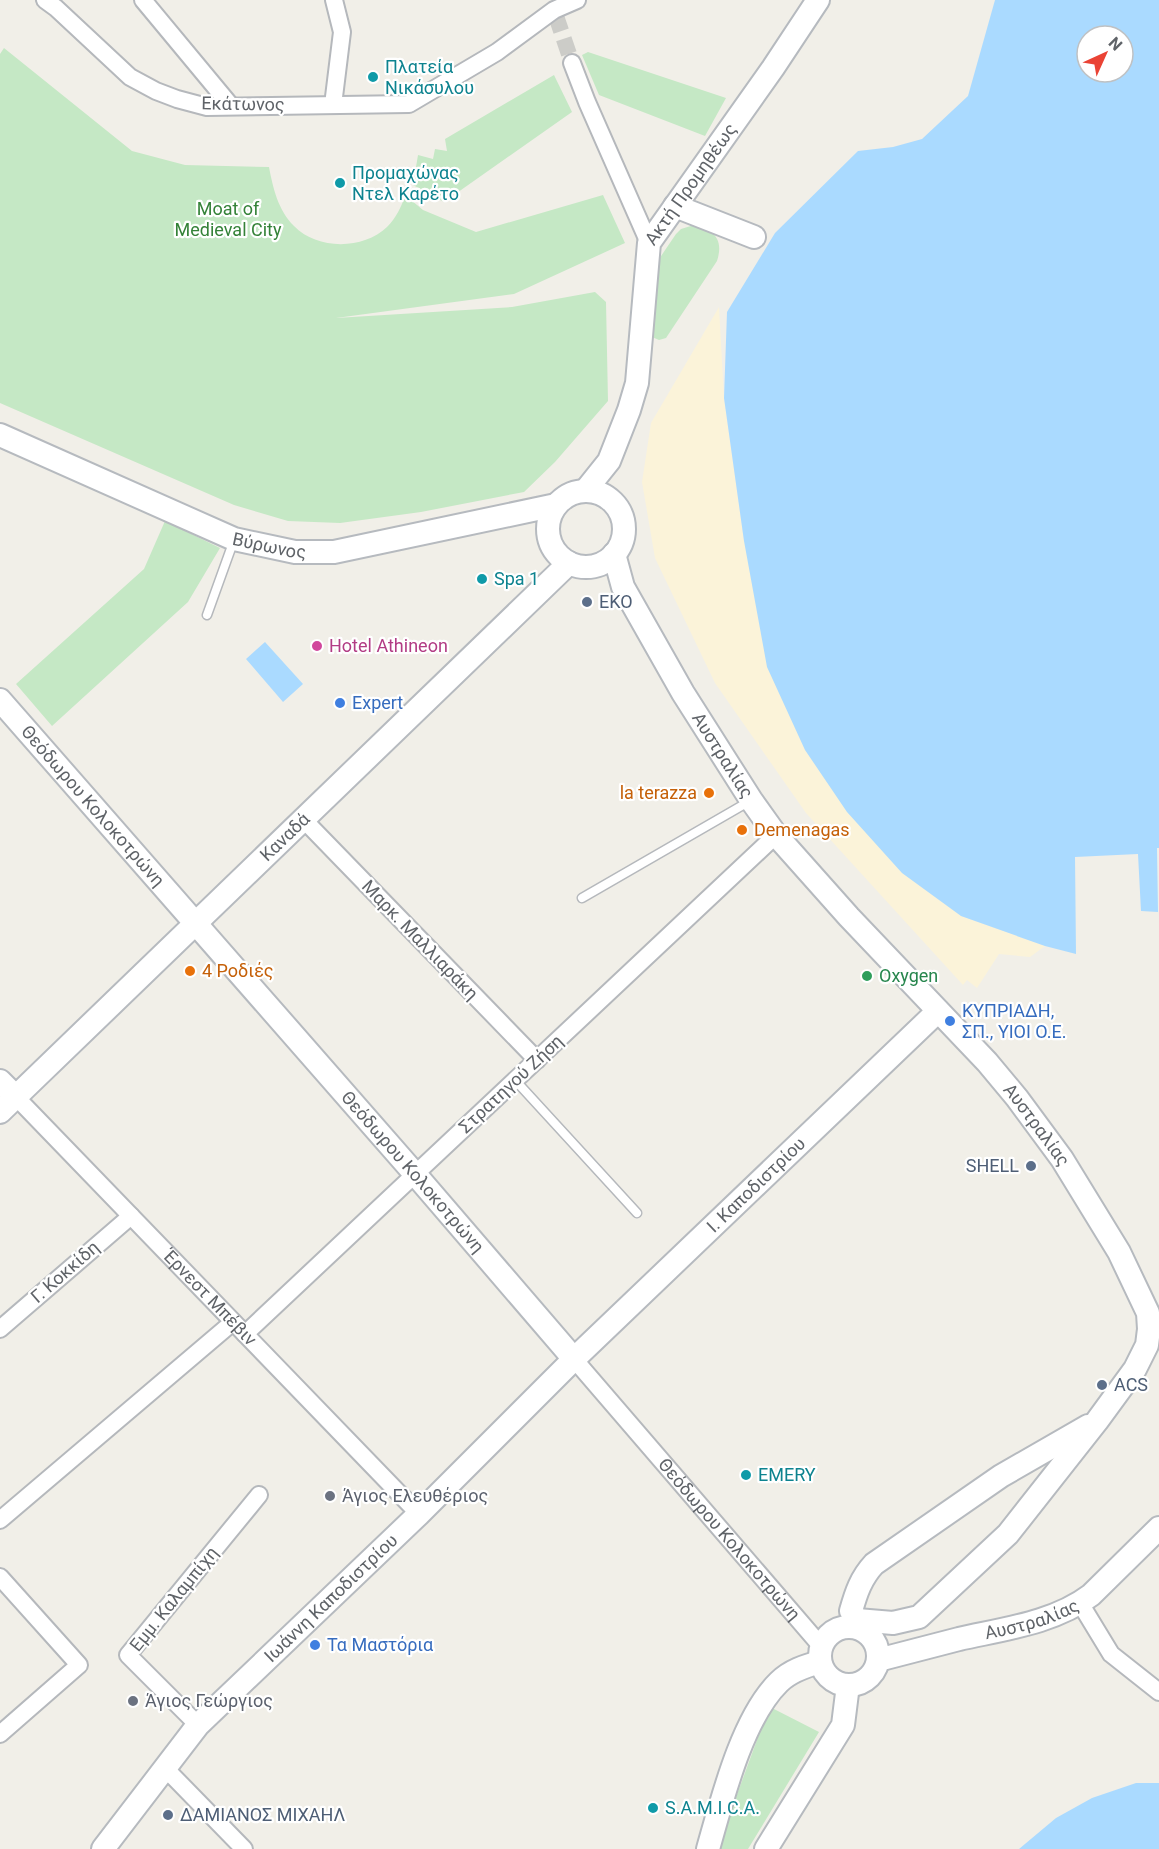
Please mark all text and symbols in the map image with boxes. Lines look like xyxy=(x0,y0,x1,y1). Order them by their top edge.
north arrow xyxy=(1075,24,1135,84)
text: N xyxy=(1105,33,1126,54)
place label: Πλατεία Νικάσυλου xyxy=(385,56,474,98)
marker: Πλατεία Νικάσυλου xyxy=(366,70,380,84)
street label: Εκάτωνος xyxy=(201,92,285,115)
street label: Ακτή Προμηθέως xyxy=(640,119,741,249)
place label: Προμαχώνας Ντελ Καρέτο xyxy=(352,162,459,204)
marker: Προμαχώνας Ντελ Καρέτο xyxy=(333,176,347,190)
park label: Moat of Medieval City xyxy=(175,198,282,240)
street label: Βύρωνος xyxy=(231,528,306,562)
place label: Spa 1 xyxy=(494,568,539,589)
marker: Spa 1 xyxy=(475,572,489,586)
place label: EKO xyxy=(599,591,633,612)
marker: EKO xyxy=(580,595,594,609)
place label: Hotel Athineon xyxy=(329,635,448,656)
marker: Hotel Athineon xyxy=(310,639,324,653)
place label: Expert xyxy=(352,692,403,713)
marker: Expert xyxy=(333,696,347,710)
street label: Αυστραλίας xyxy=(688,708,758,802)
street label: Θεόδωρου Κολοκοτρώνη xyxy=(17,721,169,891)
place label: la terazza xyxy=(620,782,697,803)
marker: la terazza xyxy=(702,786,716,800)
street label: Καναδά xyxy=(256,808,314,865)
place label: Demenagas xyxy=(754,819,850,840)
marker: Demenagas xyxy=(735,823,749,837)
street label: Μαρκ. Μαλλιαράκη xyxy=(358,876,483,1004)
place label: 4 Ροδιές xyxy=(202,960,274,981)
marker: 4 Ροδιές xyxy=(183,964,197,978)
place label: Oxygen xyxy=(879,965,938,986)
marker: Oxygen xyxy=(860,969,874,983)
place label: ΚΥΠΡΙΑΔΗ, ΣΠ., ΥΙΟΙ Ο.Ε. xyxy=(962,1000,1067,1042)
marker: ΚΥΠΡΙΑΔΗ, ΣΠ., ΥΙΟΙ Ο.Ε. xyxy=(943,1014,957,1028)
street label: Στρατηγού Ζήση xyxy=(454,1030,567,1137)
street label: Αυστραλίας xyxy=(1000,1079,1075,1170)
street label: Θεόδωρου Κολοκοτρώνη xyxy=(337,1087,489,1257)
street label: Ι. Καποδιστρίου xyxy=(702,1133,809,1236)
place label: SHELL xyxy=(966,1155,1019,1176)
marker: SHELL xyxy=(1024,1159,1038,1173)
street label: Γ. Κοκκίδη xyxy=(26,1236,103,1307)
street label: Έρνεστ Μπέβιν xyxy=(158,1244,261,1350)
place label: ACS xyxy=(1114,1374,1148,1395)
marker: ACS xyxy=(1095,1378,1109,1392)
street label: Θεόδωρου Κολοκοτρώνη xyxy=(654,1454,805,1624)
place label: EMERY xyxy=(758,1464,816,1485)
marker: EMERY xyxy=(739,1468,753,1482)
place label: Άγιος Ελευθέριος xyxy=(342,1485,488,1506)
marker: Άγιος Ελευθέριος xyxy=(323,1489,337,1503)
street label: Ιωάννη Καποδιστρίου xyxy=(260,1529,402,1666)
street label: Εμμ. Καλαμπίχη xyxy=(125,1542,222,1655)
street label: Αυστραλίας xyxy=(983,1594,1082,1643)
place label: Τα Μαστόρια xyxy=(327,1634,434,1655)
marker: Τα Μαστόρια xyxy=(308,1638,322,1652)
place label: Άγιος Γεώργιος xyxy=(145,1690,273,1711)
marker: Άγιος Γεώργιος xyxy=(126,1694,140,1708)
place label: S.A.M.I.C.A. xyxy=(665,1797,760,1818)
marker: S.A.M.I.C.A. xyxy=(646,1801,660,1815)
place label: ΔΑΜΙΑΝΟΣ ΜΙΧΑΗΛ xyxy=(180,1804,346,1825)
marker: ΔΑΜΙΑΝΟΣ ΜΙΧΑΗΛ xyxy=(161,1808,175,1822)

